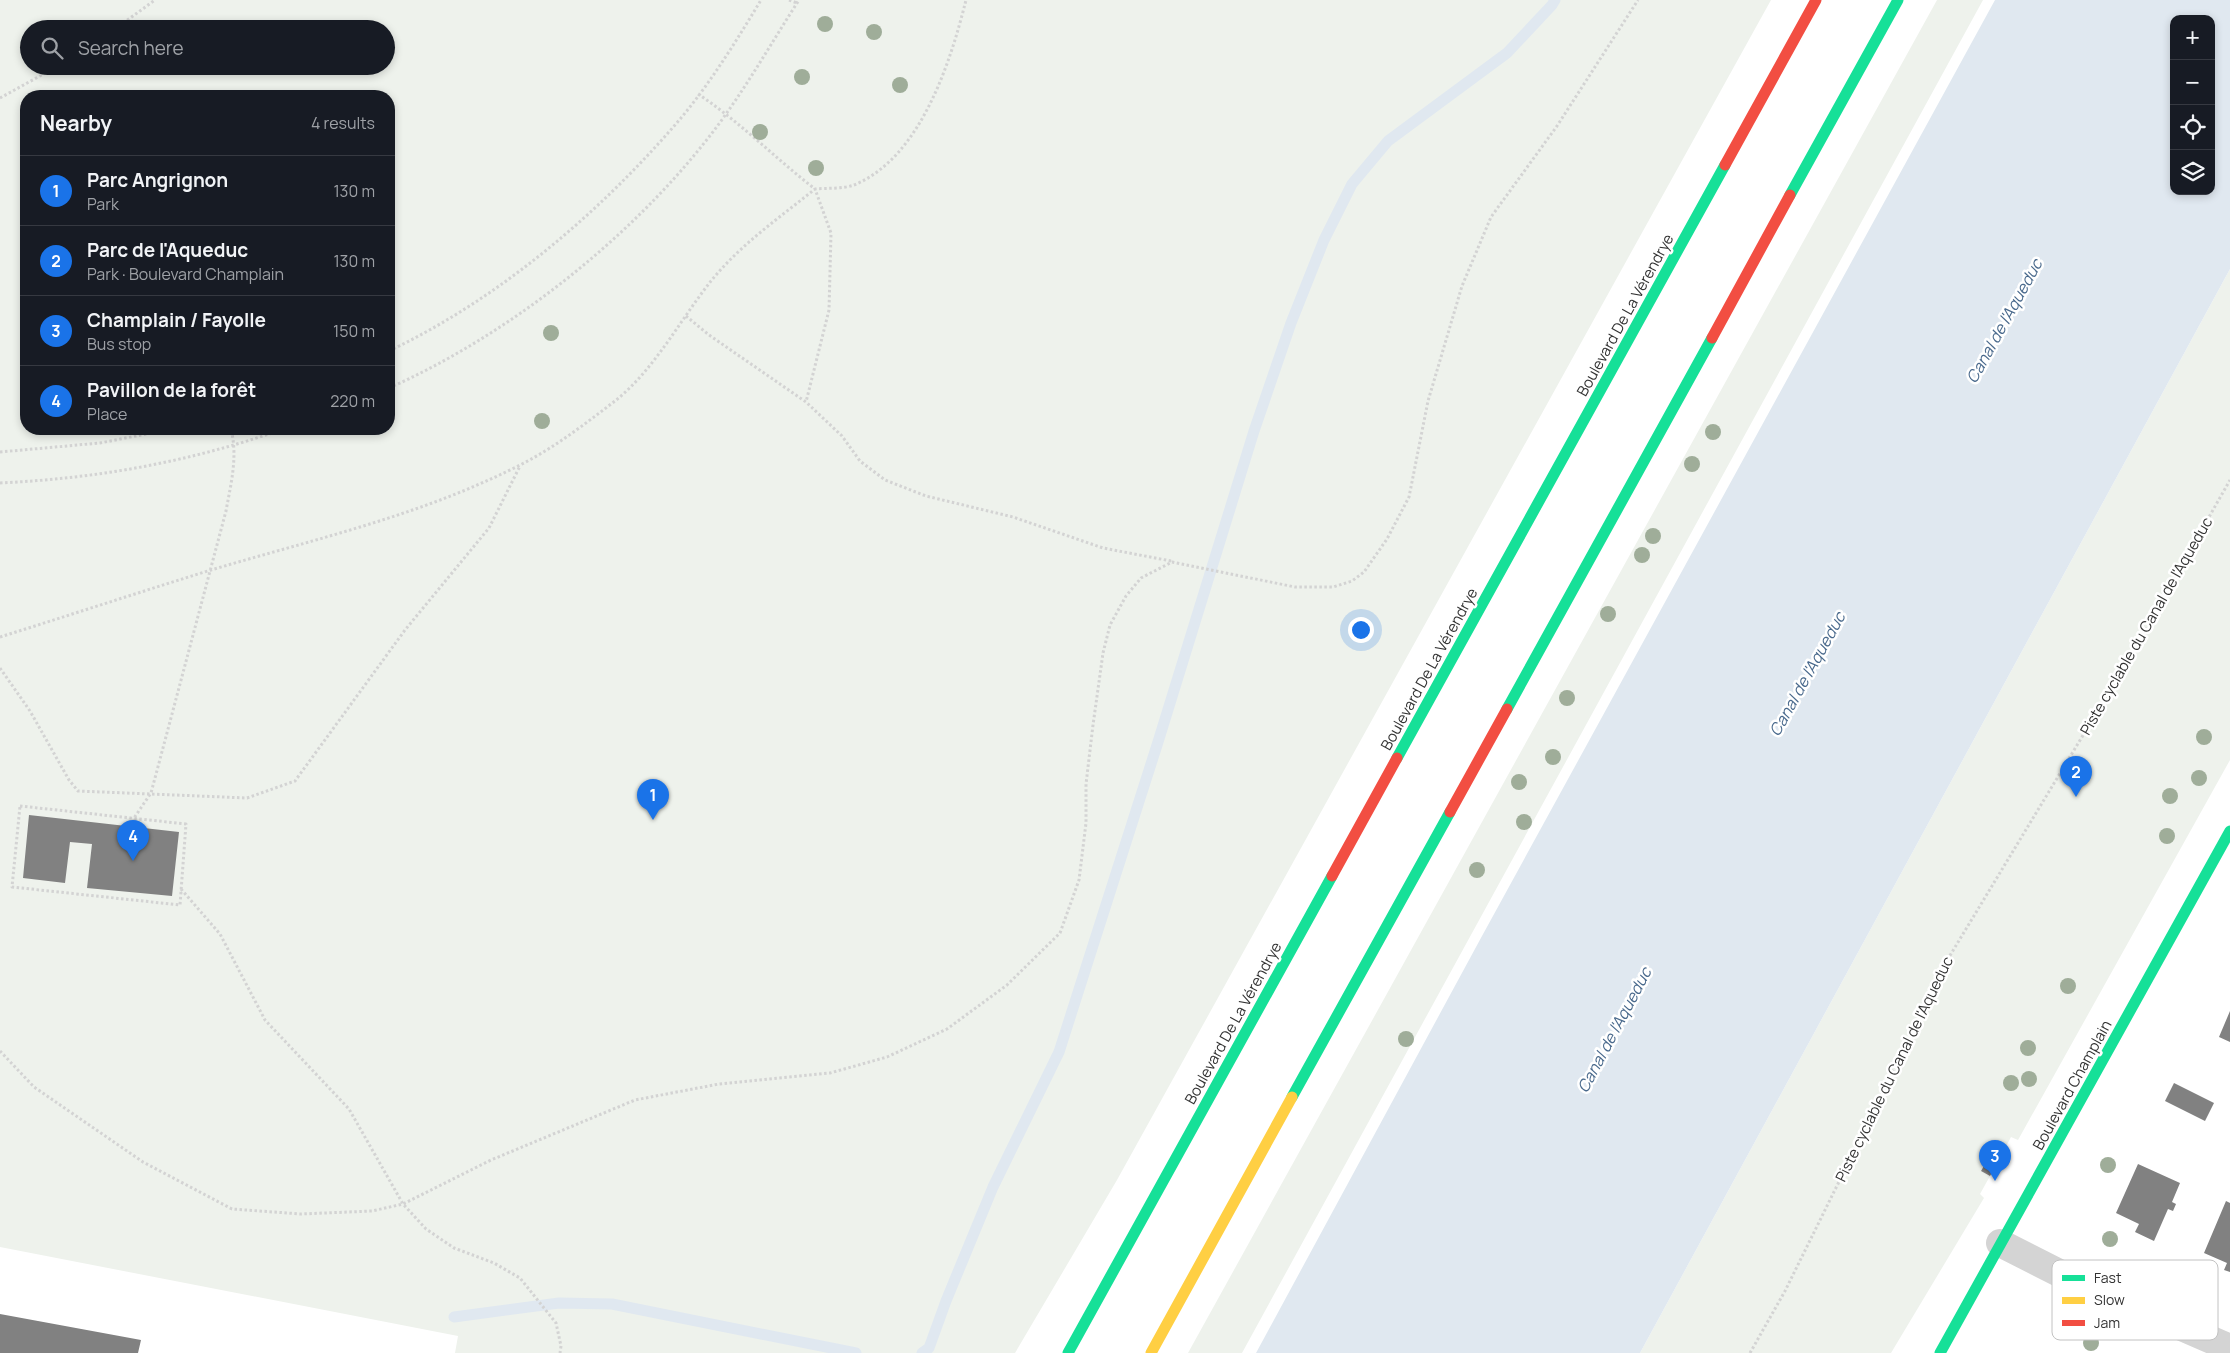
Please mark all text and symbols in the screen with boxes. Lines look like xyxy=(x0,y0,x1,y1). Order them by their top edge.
map controls xyxy=(2170,15,2215,195)
button: + xyxy=(2170,15,2215,60)
search box xyxy=(20,20,395,75)
icon: search xyxy=(38,34,66,62)
text: Search here xyxy=(78,35,184,61)
button: − xyxy=(2170,60,2215,105)
button: locate xyxy=(2170,105,2215,150)
text: Nearby xyxy=(40,109,112,137)
text: 4 results xyxy=(311,112,375,134)
button: layers xyxy=(2170,150,2215,195)
text: Parc Angrignon xyxy=(87,167,228,193)
text: 1 xyxy=(52,180,60,202)
text: 130 m xyxy=(333,180,375,202)
text: Park xyxy=(87,193,119,215)
street label: Boulevard De La Vérendrye xyxy=(1572,230,1679,400)
text: Parc de l'Aqueduc xyxy=(87,237,248,263)
text: 2 xyxy=(51,250,61,272)
text: 130 m xyxy=(333,250,375,272)
water label: Canal de l'Aqueduc xyxy=(1961,254,2048,387)
text: Park · Boulevard Champlain xyxy=(87,263,284,285)
text: Champlain / Fayolle xyxy=(87,307,266,333)
text: 3 xyxy=(51,320,61,342)
text: 150 m xyxy=(333,320,375,342)
text: Bus stop xyxy=(87,333,151,355)
text: Pavillon de la forêt xyxy=(87,377,256,403)
text: 4 xyxy=(51,390,61,412)
text: 220 m xyxy=(330,390,375,412)
text: Place xyxy=(87,403,127,425)
street label: Piste cyclable du Canal de l'Aqueduc xyxy=(2075,513,2217,739)
street label: Boulevard De La Vérendrye xyxy=(1376,584,1483,754)
water label: Canal de l'Aqueduc xyxy=(1764,607,1851,740)
your location xyxy=(1348,617,1374,643)
pin: 2 xyxy=(2060,756,2092,797)
pin: 1 xyxy=(637,779,669,820)
pin: 4 xyxy=(117,820,149,861)
street label: Boulevard De La Vérendrye xyxy=(1180,938,1287,1108)
street label: Piste cyclable du Canal de l'Aqueduc xyxy=(1830,953,1958,1185)
water label: Canal de l'Aqueduc xyxy=(1572,963,1657,1096)
street label: Boulevard Champlain xyxy=(2028,1016,2116,1154)
pin: 3 xyxy=(1979,1140,2011,1181)
legend xyxy=(2052,1260,2218,1340)
text: Fast xyxy=(2094,1268,2122,1287)
text: Slow xyxy=(2094,1290,2125,1309)
text: Jam xyxy=(2094,1313,2120,1332)

